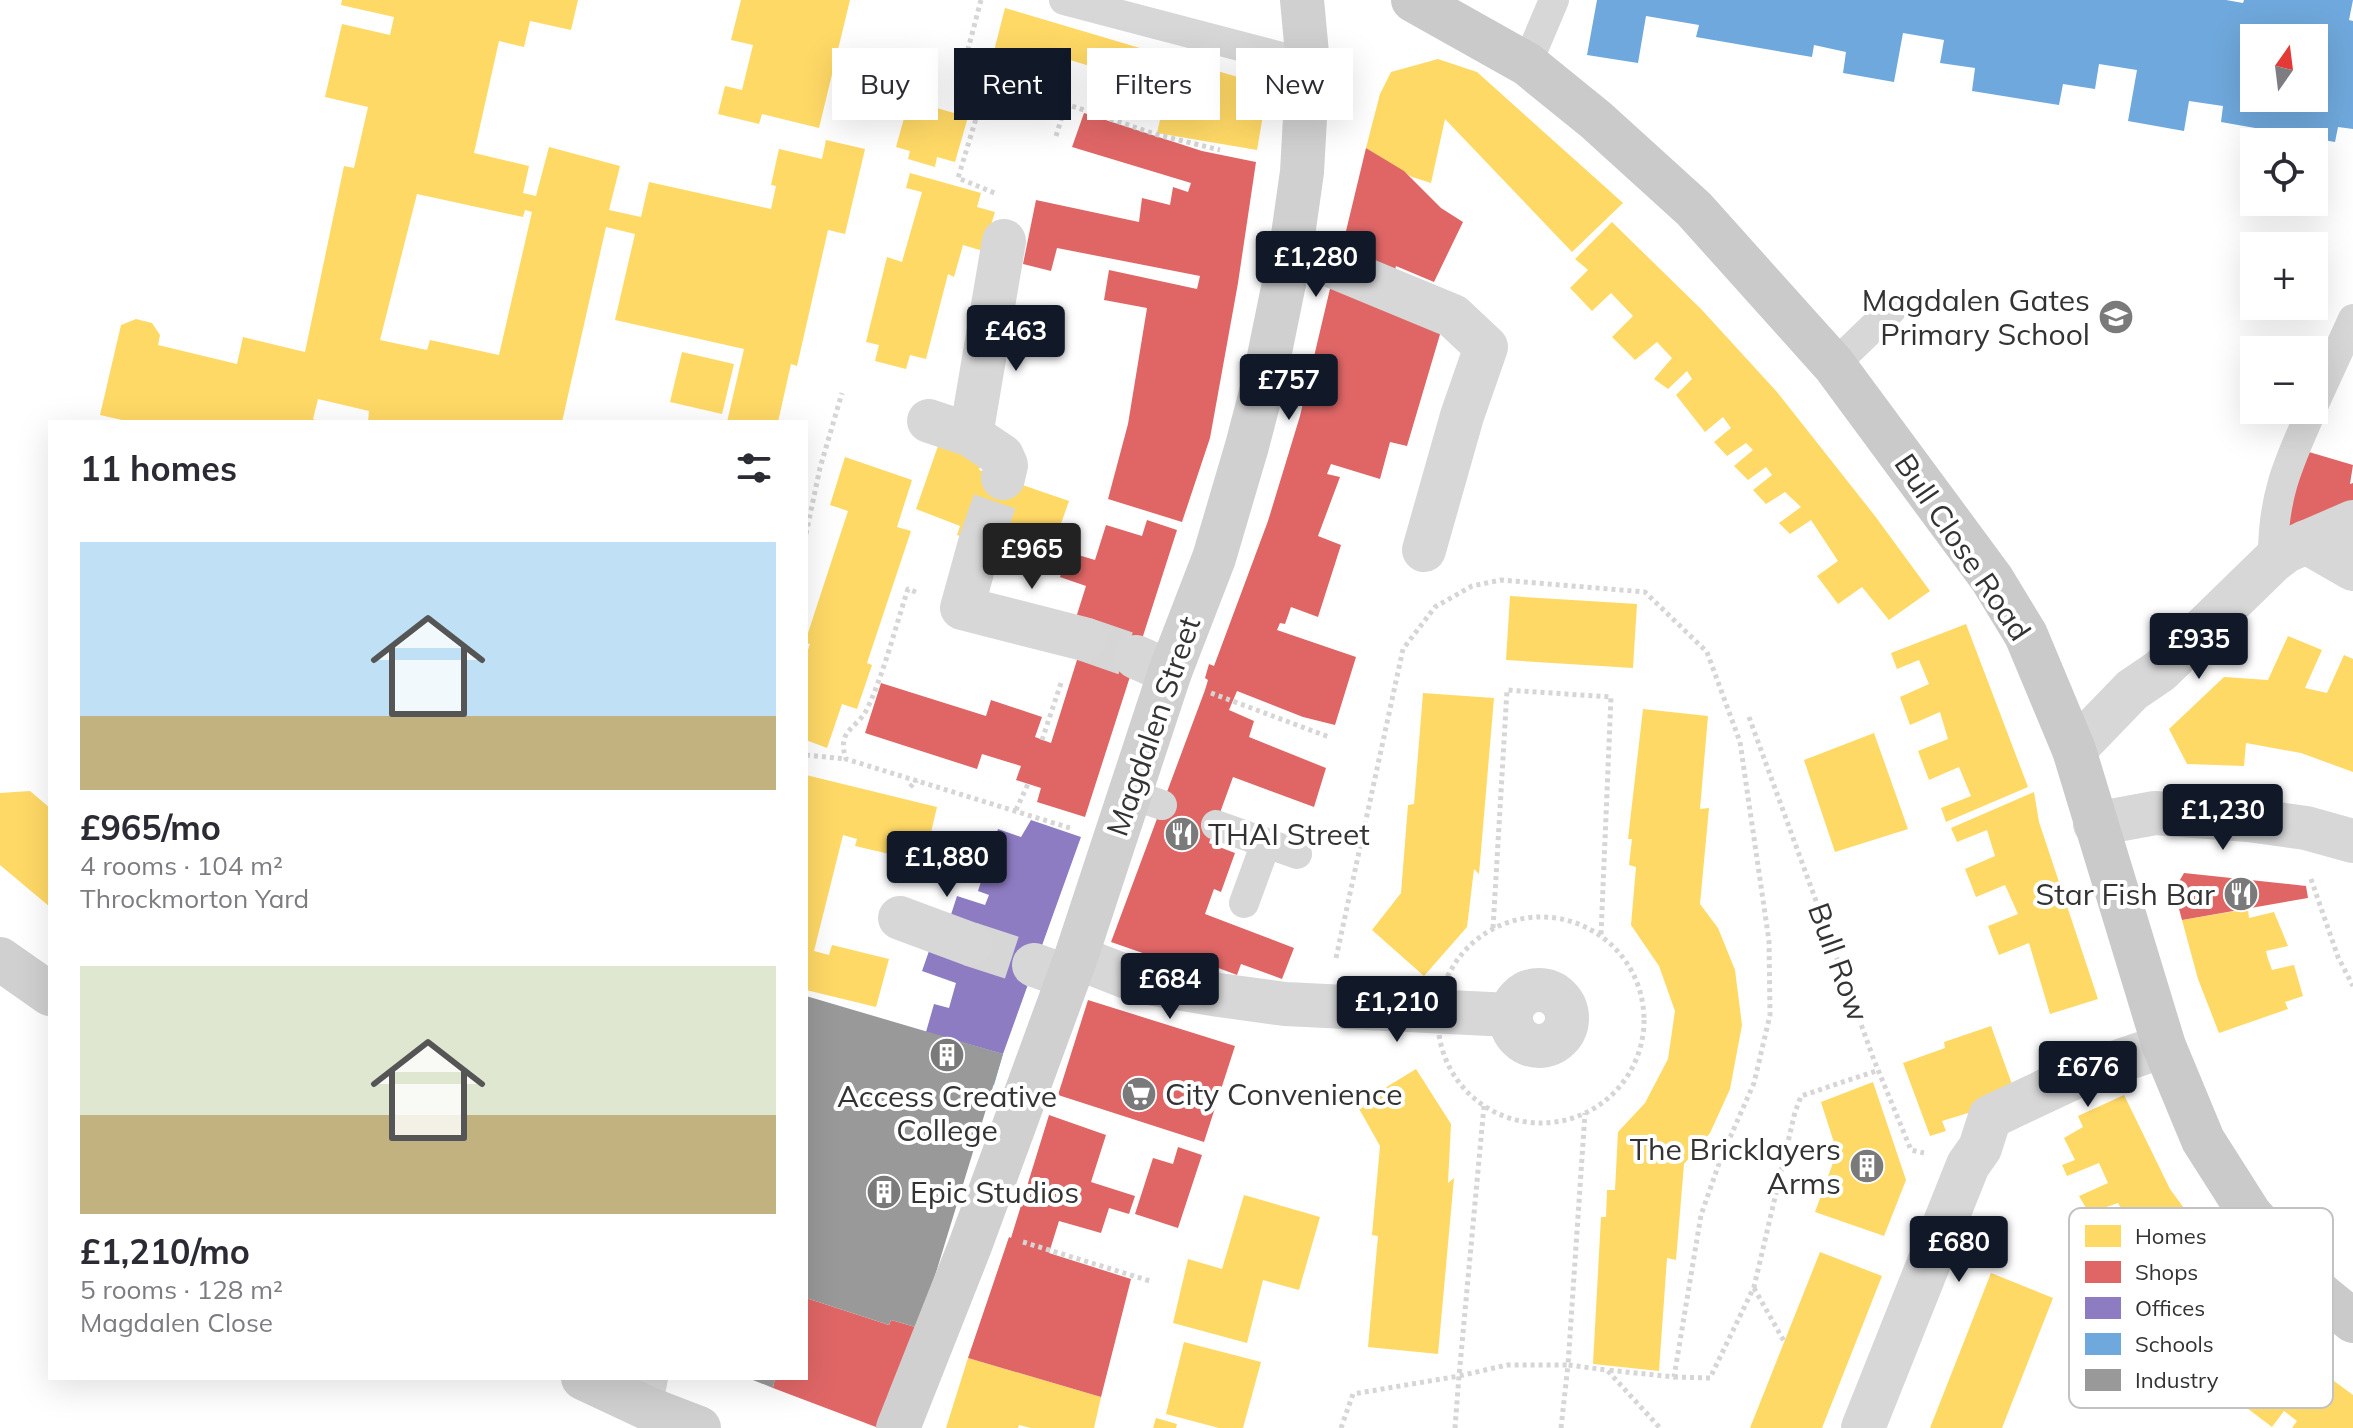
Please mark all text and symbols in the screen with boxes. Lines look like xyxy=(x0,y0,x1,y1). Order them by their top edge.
north arrow xyxy=(2240,24,2328,112)
map controls xyxy=(2240,24,2328,424)
chip: Buy xyxy=(832,48,938,120)
chip: Rent xyxy=(954,48,1071,120)
chip: Filters xyxy=(1087,48,1220,120)
chip: New xyxy=(1236,48,1353,120)
button: locate xyxy=(2240,128,2328,216)
pin: £1,280 xyxy=(1251,231,1381,299)
button: + xyxy=(2240,232,2328,320)
text: £1,280 xyxy=(1274,240,1358,273)
place label: Magdalen Gates Primary School xyxy=(1862,281,2090,353)
school or university icon: Magdalen Gates Primary School xyxy=(2097,298,2135,336)
pin: £463 xyxy=(969,305,1063,373)
text: £463 xyxy=(985,314,1047,347)
button: − xyxy=(2240,336,2328,424)
pin: £757 xyxy=(1242,354,1336,422)
text: £757 xyxy=(1258,363,1320,396)
icon: filters xyxy=(732,446,776,490)
street label: Bull Close Road xyxy=(1887,446,2039,648)
text: 11 homes xyxy=(80,447,237,490)
pin: £965 xyxy=(985,523,1079,591)
text: £965 xyxy=(1001,532,1063,565)
icon: home xyxy=(356,594,500,738)
street label: Magdalen Street xyxy=(1098,611,1208,841)
pin: £935 xyxy=(2152,613,2246,681)
text: £935 xyxy=(2168,622,2230,655)
pin: £1,230 xyxy=(2158,784,2288,852)
text: £1,230 xyxy=(2181,793,2265,826)
text: £965/mo xyxy=(80,806,221,849)
restaurant icon: THAI Street xyxy=(1163,815,1201,853)
place label: THAI Street xyxy=(1208,815,1370,853)
pin: £1,880 xyxy=(882,831,1012,899)
text: £1,880 xyxy=(905,840,989,873)
text: 4 rooms · 104 m² xyxy=(80,849,283,882)
place label: Star Fish Bar xyxy=(2036,875,2215,913)
restaurant icon: Star Fish Bar xyxy=(2222,875,2260,913)
text: Throckmorton Yard xyxy=(80,882,309,915)
street label: Bull Row xyxy=(1800,898,1878,1026)
pin: £684 xyxy=(1123,953,1217,1021)
text: £684 xyxy=(1139,962,1201,995)
pin: £1,210 xyxy=(1332,976,1462,1044)
text: £1,210 xyxy=(1355,985,1439,1018)
icon: home xyxy=(356,1018,500,1162)
building icon: Access Creative College xyxy=(928,1036,966,1074)
pin: £676 xyxy=(2041,1041,2135,1109)
text: £676 xyxy=(2057,1050,2119,1083)
supermarket icon: City Convenience xyxy=(1120,1075,1158,1113)
place label: City Convenience xyxy=(1165,1075,1403,1113)
place label: Access Creative College xyxy=(837,1077,1057,1149)
place label: The Bricklayers Arms xyxy=(1630,1130,1841,1202)
building icon: The Bricklayers Arms xyxy=(1848,1147,1886,1185)
building icon: Epic Studios xyxy=(865,1173,903,1211)
place label: Epic Studios xyxy=(910,1173,1079,1211)
legend xyxy=(2069,1208,2333,1408)
pin: £680 xyxy=(1912,1216,2006,1284)
text: Homes xyxy=(2135,1222,2207,1250)
text: £680 xyxy=(1928,1225,1990,1258)
text: £1,210/mo xyxy=(80,1230,250,1273)
text: Shops xyxy=(2135,1258,2198,1286)
text: 5 rooms · 128 m² xyxy=(80,1273,283,1306)
text: Offices xyxy=(2135,1294,2205,1322)
text: Magdalen Close xyxy=(80,1306,273,1339)
text: Schools xyxy=(2135,1330,2214,1358)
text: Industry xyxy=(2135,1366,2219,1394)

